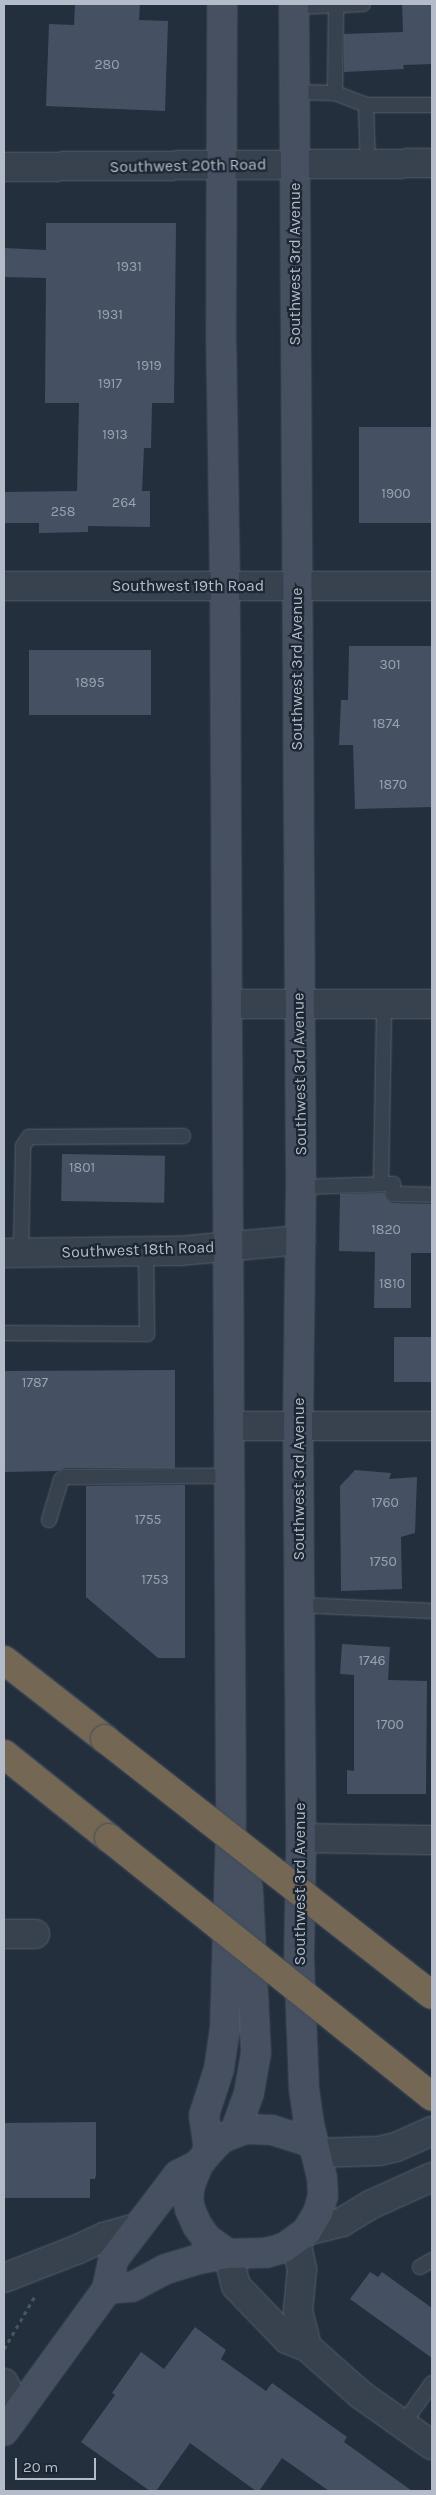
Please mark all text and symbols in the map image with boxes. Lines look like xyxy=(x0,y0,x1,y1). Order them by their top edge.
house number: 280 xyxy=(94,57,120,73)
street label: Southwest 20th Road xyxy=(109,155,267,177)
street label: Southwest 3rd Avenue xyxy=(285,183,305,345)
house number: 1931 xyxy=(116,259,142,275)
house number: 1931 xyxy=(97,307,123,323)
house number: 1919 xyxy=(136,358,162,374)
house number: 1917 xyxy=(98,376,122,392)
house number: 1913 xyxy=(102,427,128,443)
house number: 1900 xyxy=(381,486,411,502)
house number: 264 xyxy=(112,495,136,511)
house number: 258 xyxy=(51,504,75,520)
street label: Southwest 19th Road xyxy=(112,576,264,596)
street label: Southwest 3rd Avenue xyxy=(287,588,307,750)
house number: 301 xyxy=(379,657,401,673)
house number: 1895 xyxy=(75,675,105,691)
house number: 1874 xyxy=(372,716,400,732)
house number: 1870 xyxy=(379,777,407,793)
street label: Southwest 3rd Avenue xyxy=(289,992,311,1156)
house number: 1801 xyxy=(69,1160,95,1176)
house number: 1820 xyxy=(371,1222,401,1238)
street label: Southwest 18th Road xyxy=(61,1238,215,1262)
house number: 1810 xyxy=(379,1276,405,1292)
house number: 1787 xyxy=(22,1375,48,1391)
street label: Southwest 3rd Avenue xyxy=(289,1398,309,1560)
house number: 1760 xyxy=(371,1495,399,1511)
house number: 1755 xyxy=(134,1512,162,1528)
house number: 1750 xyxy=(369,1554,397,1570)
house number: 1753 xyxy=(141,1572,169,1588)
house number: 1746 xyxy=(358,1653,386,1669)
house number: 1700 xyxy=(376,1717,404,1733)
street label: Southwest 3rd Avenue xyxy=(290,1803,310,1965)
scale bar xyxy=(18,2448,99,2480)
text: 20 m xyxy=(23,2458,58,2476)

